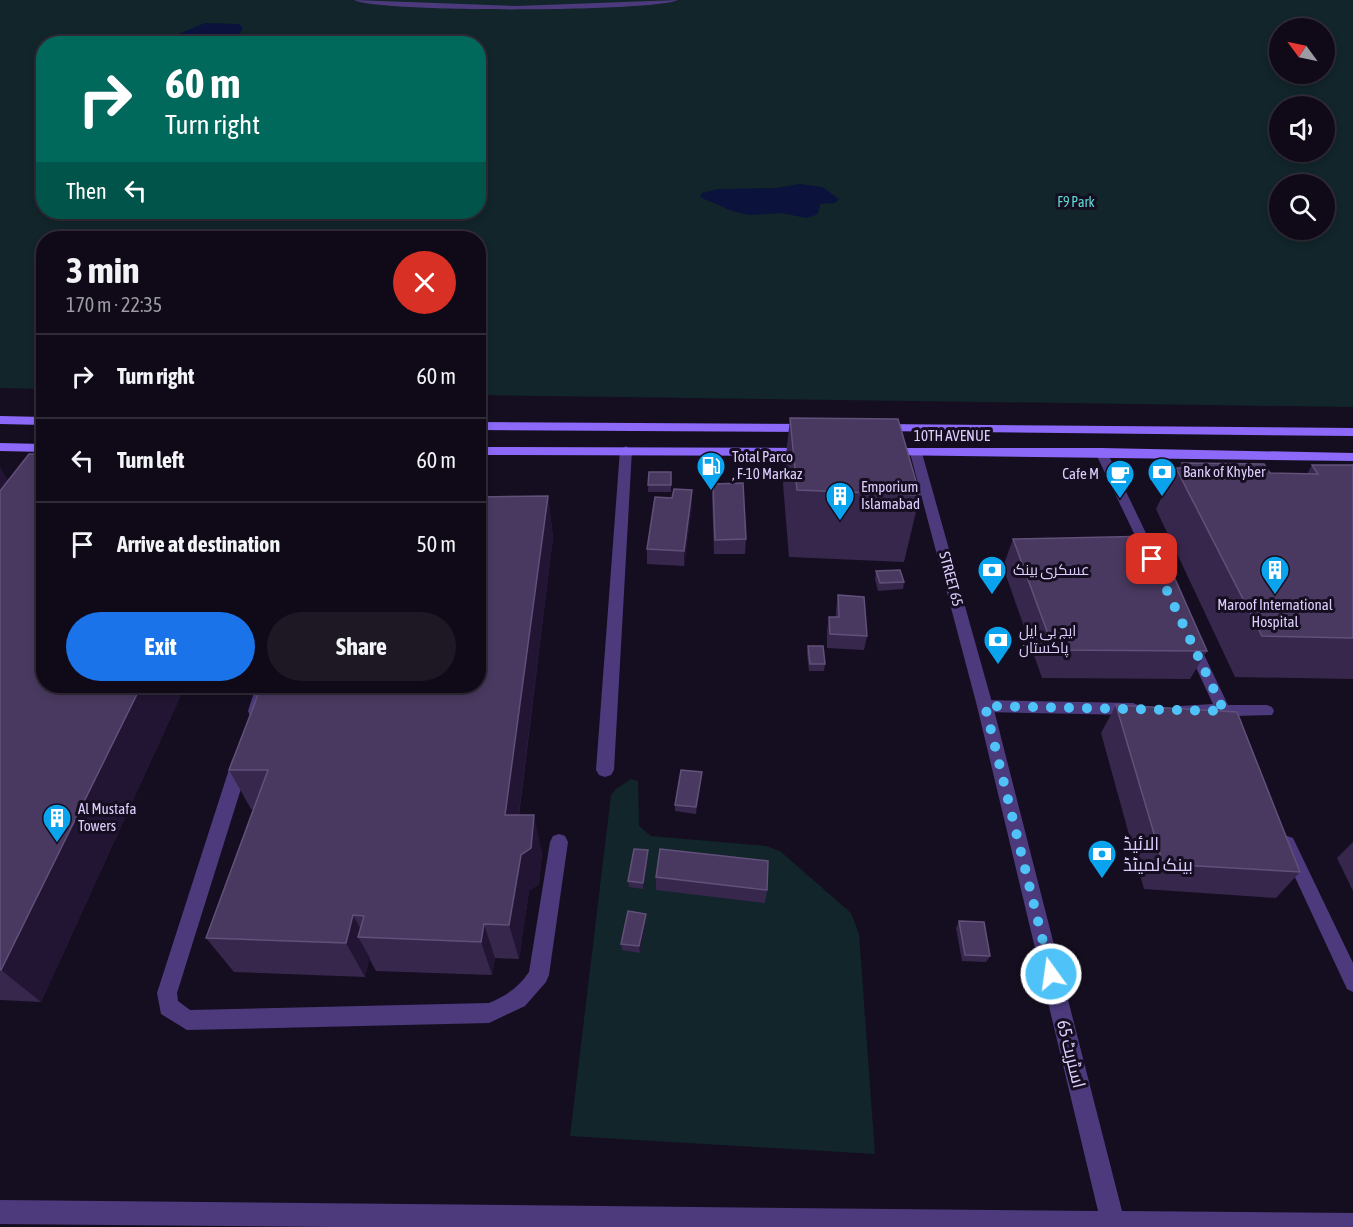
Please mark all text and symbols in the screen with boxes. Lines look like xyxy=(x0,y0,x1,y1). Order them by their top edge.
north arrow xyxy=(1269,18,1335,84)
map controls xyxy=(1269,18,1335,240)
text: 60 m xyxy=(165,59,240,107)
icon: right xyxy=(66,60,144,138)
button: sound xyxy=(1269,96,1335,162)
text: Turn right xyxy=(165,109,260,140)
icon: left xyxy=(119,174,152,207)
button: search xyxy=(1269,174,1335,240)
text: Then xyxy=(66,178,107,204)
park label: F9 Park xyxy=(1057,194,1095,210)
text: 3 min xyxy=(66,249,140,291)
button: close xyxy=(393,251,456,314)
text: 170 m · 22:35 xyxy=(66,293,162,316)
icon: right xyxy=(66,360,99,393)
text: Turn right xyxy=(117,363,194,389)
text: 60 m xyxy=(416,363,456,389)
street label: 10TH AVENUE xyxy=(914,427,991,444)
icon: left xyxy=(66,444,99,477)
text: Turn left xyxy=(117,447,184,473)
text: 60 m xyxy=(416,447,456,473)
place label: Total Parco , F-10 Markaz xyxy=(732,448,803,482)
fuel station icon: Total Parco , F-10 Markaz xyxy=(695,450,727,492)
bank icon: Bank of Khyber xyxy=(1146,456,1178,498)
cafe icon: Cafe M xyxy=(1104,458,1136,500)
place label: Bank of Khyber xyxy=(1183,463,1266,480)
place label: Cafe M xyxy=(1062,465,1099,482)
place label: Emporium Islamabad xyxy=(861,478,920,512)
building icon: Emporium Islamabad xyxy=(824,480,856,522)
icon: arrive xyxy=(66,528,99,561)
text: Arrive at destination xyxy=(117,531,280,557)
text: 50 m xyxy=(416,531,456,557)
pin xyxy=(1126,533,1177,584)
icon: arrive xyxy=(1135,542,1168,575)
street label: STREET 65 xyxy=(936,550,967,608)
bank icon: عسکری بینک xyxy=(976,554,1008,596)
building icon: Maroof International Hospital xyxy=(1259,554,1291,596)
place label: عسکری بینک xyxy=(1013,561,1090,580)
place label: Maroof International Hospital xyxy=(1217,596,1333,630)
button: Exit xyxy=(66,612,255,681)
button: Share xyxy=(267,612,456,681)
place label: ایچ بی ایل پاکستان xyxy=(1019,622,1076,658)
bank icon: ایچ بی ایل پاکستان xyxy=(982,624,1014,666)
place label: Al Mustafa Towers xyxy=(78,800,136,834)
building icon: Al Mustafa Towers xyxy=(41,802,73,844)
place label: الائیڈ بینک لمیٹڈ xyxy=(1123,833,1193,875)
bank icon: الائیڈ بینک لمیٹڈ xyxy=(1086,838,1118,880)
position arrow xyxy=(1019,942,1083,1006)
street label: اسٹریٹ 65 xyxy=(1052,1018,1090,1090)

